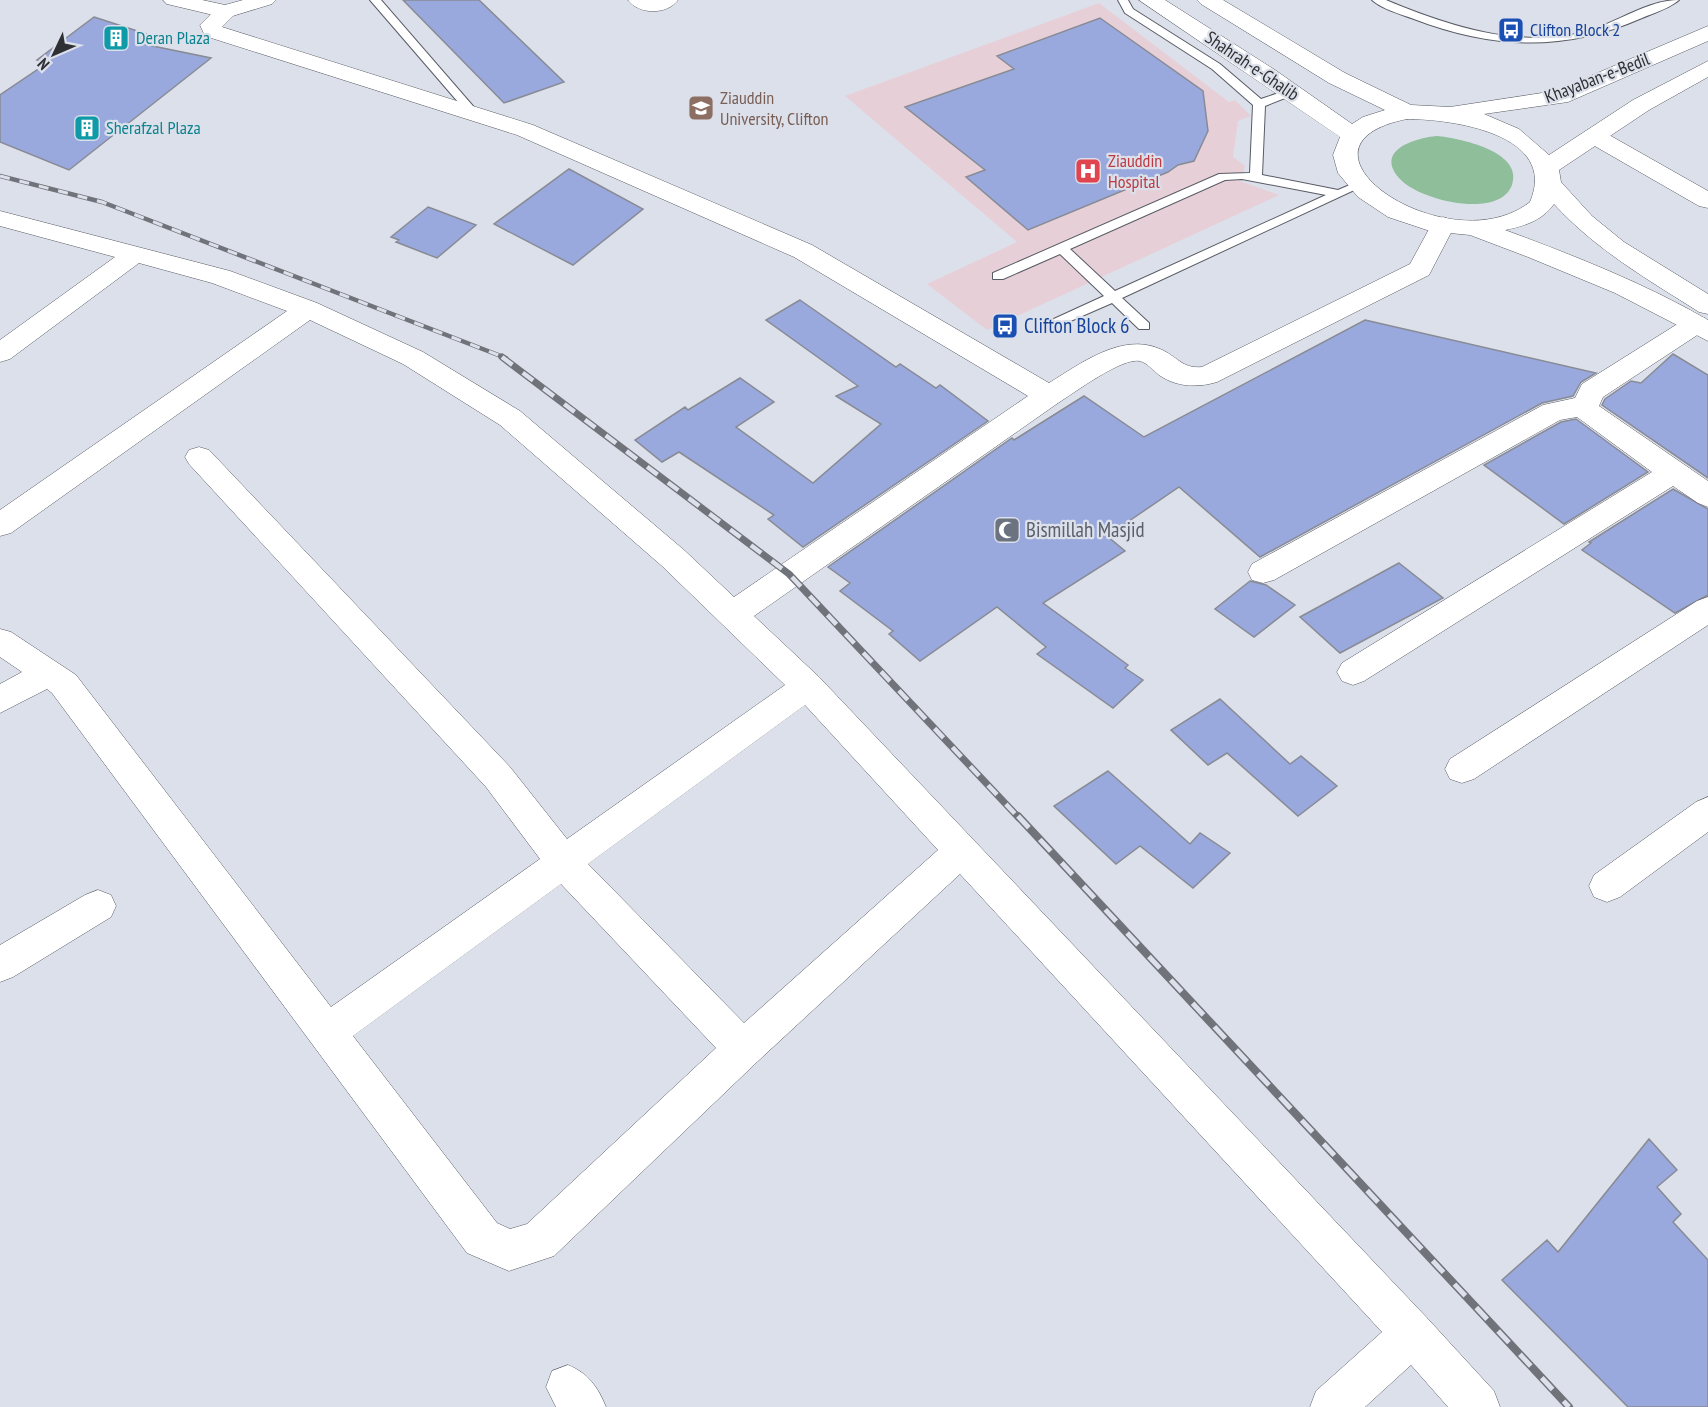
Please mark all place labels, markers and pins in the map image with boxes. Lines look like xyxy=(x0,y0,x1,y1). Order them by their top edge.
bus stop icon: Clifton Block 2 xyxy=(1496,15,1526,45)
place label: Clifton Block 2 xyxy=(1530,18,1620,41)
building icon: Deran Plaza xyxy=(101,23,131,53)
place label: Deran Plaza xyxy=(136,26,210,49)
place label: Ziauddin University, Clifton xyxy=(720,86,828,130)
school or university icon: Ziauddin University, Clifton xyxy=(686,93,716,123)
building icon: Sherafzal Plaza xyxy=(72,113,102,143)
place label: Sherafzal Plaza xyxy=(106,116,201,139)
place label: Ziauddin Hospital xyxy=(1108,149,1162,193)
hospital icon: Ziauddin Hospital xyxy=(1073,156,1103,186)
bus stop icon: Clifton Block 6 xyxy=(990,311,1020,341)
place label: Clifton Block 6 xyxy=(1024,312,1129,339)
mosque icon: Bismillah Masjid xyxy=(992,515,1022,545)
place label: Bismillah Masjid xyxy=(1026,516,1145,543)

